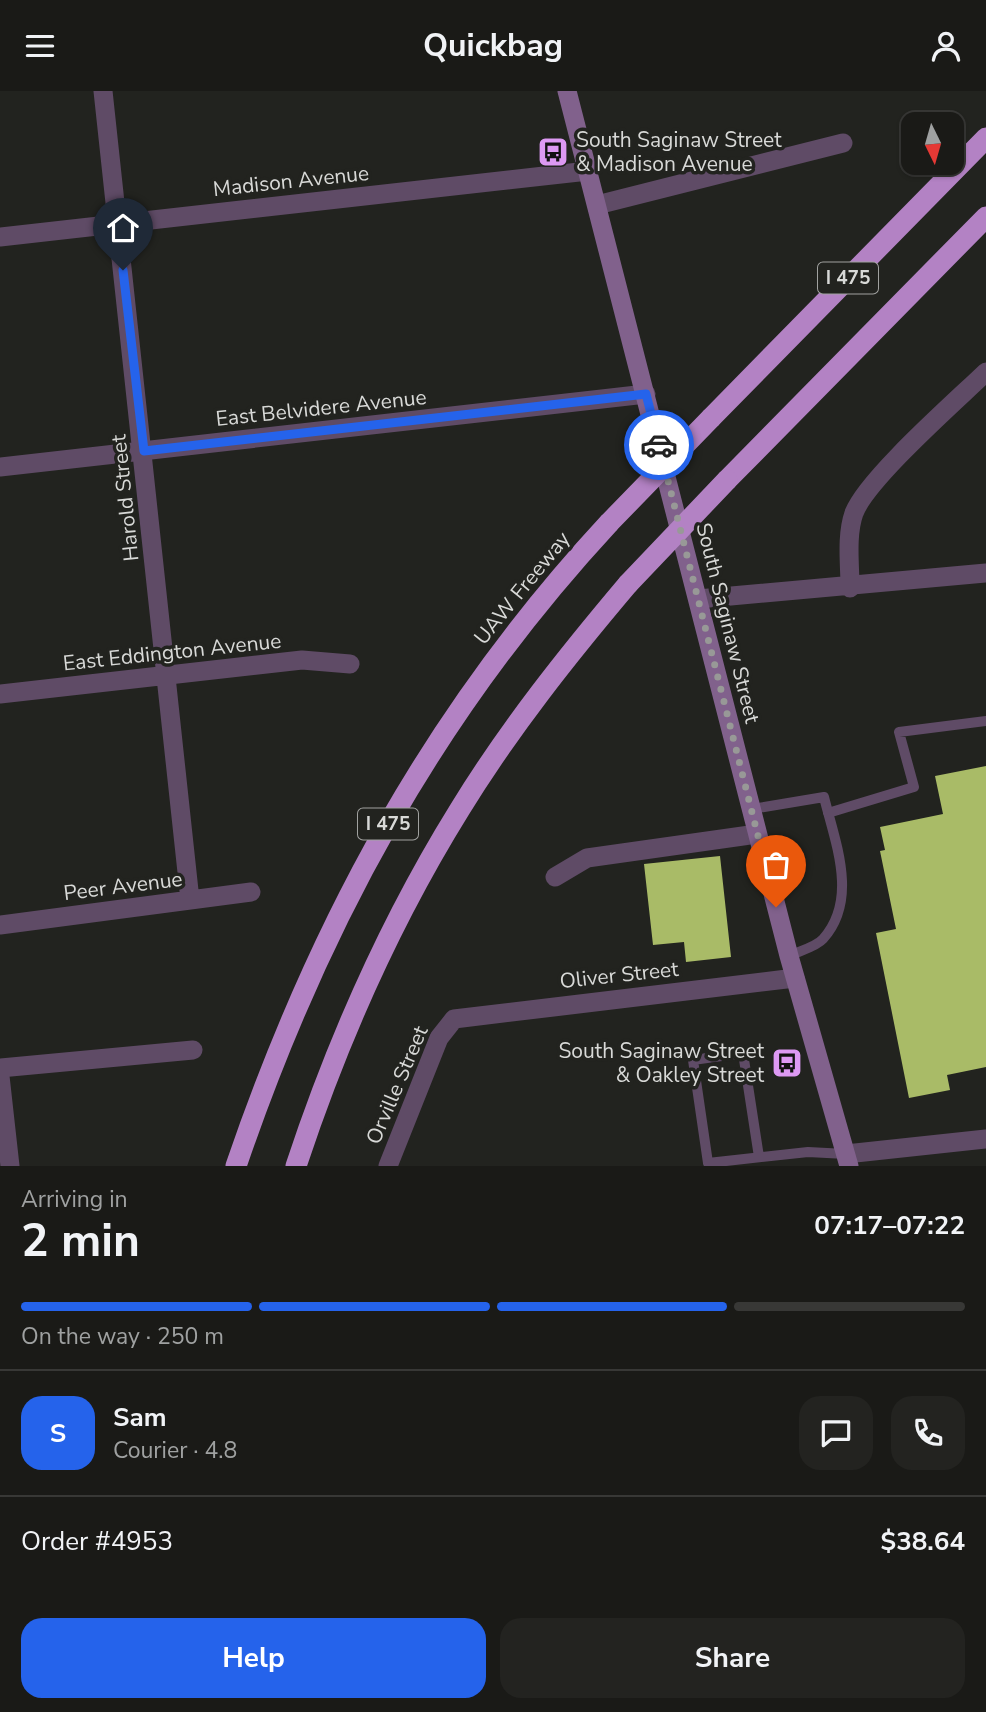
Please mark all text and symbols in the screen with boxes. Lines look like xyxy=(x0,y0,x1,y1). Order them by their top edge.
text: Quickbag xyxy=(423,24,563,67)
icon: menu xyxy=(21,27,59,65)
icon: person xyxy=(927,27,965,65)
north arrow xyxy=(901,112,964,175)
map controls xyxy=(901,112,964,175)
place label: South Saginaw Street & Madison Avenue xyxy=(576,126,782,178)
bus stop icon: South Saginaw Street & Madison Avenue xyxy=(536,135,570,169)
street label: Madison Avenue xyxy=(212,159,370,203)
pin xyxy=(93,198,153,270)
icon: home xyxy=(104,209,142,247)
road number: I 475 xyxy=(818,263,878,293)
street label: East Belvidere Avenue xyxy=(214,383,428,433)
courier xyxy=(624,410,694,480)
icon: car xyxy=(640,426,678,464)
street label: Harold Street xyxy=(104,433,146,563)
street label: South Saginaw Street xyxy=(690,520,767,727)
street label: UAW Freeway xyxy=(468,525,576,650)
street label: East Eddington Avenue xyxy=(61,627,283,677)
road number: I 475 xyxy=(358,809,418,839)
pin xyxy=(746,835,806,907)
icon: bag xyxy=(757,846,795,884)
street label: Peer Avenue xyxy=(62,865,184,907)
street label: Oliver Street xyxy=(558,955,680,995)
street label: Orville Street xyxy=(359,1021,435,1149)
place label: South Saginaw Street & Oakley Street xyxy=(558,1037,765,1089)
bus stop icon: South Saginaw Street & Oakley Street xyxy=(770,1046,804,1080)
text: Arriving in xyxy=(21,1184,128,1215)
text: 07:17–07:22 xyxy=(814,1208,965,1243)
text: 2 min xyxy=(21,1209,140,1272)
text: On the way · 250 m xyxy=(21,1321,224,1352)
button: chat xyxy=(799,1396,873,1470)
button: phone xyxy=(891,1396,965,1470)
text: Sam xyxy=(113,1400,166,1435)
text: S xyxy=(50,1416,66,1451)
text: Courier · 4.8 xyxy=(113,1435,237,1466)
text: Order #4953 xyxy=(21,1524,173,1559)
text: $38.64 xyxy=(881,1524,965,1559)
button: Help xyxy=(21,1618,486,1698)
button: Share xyxy=(500,1618,965,1698)

